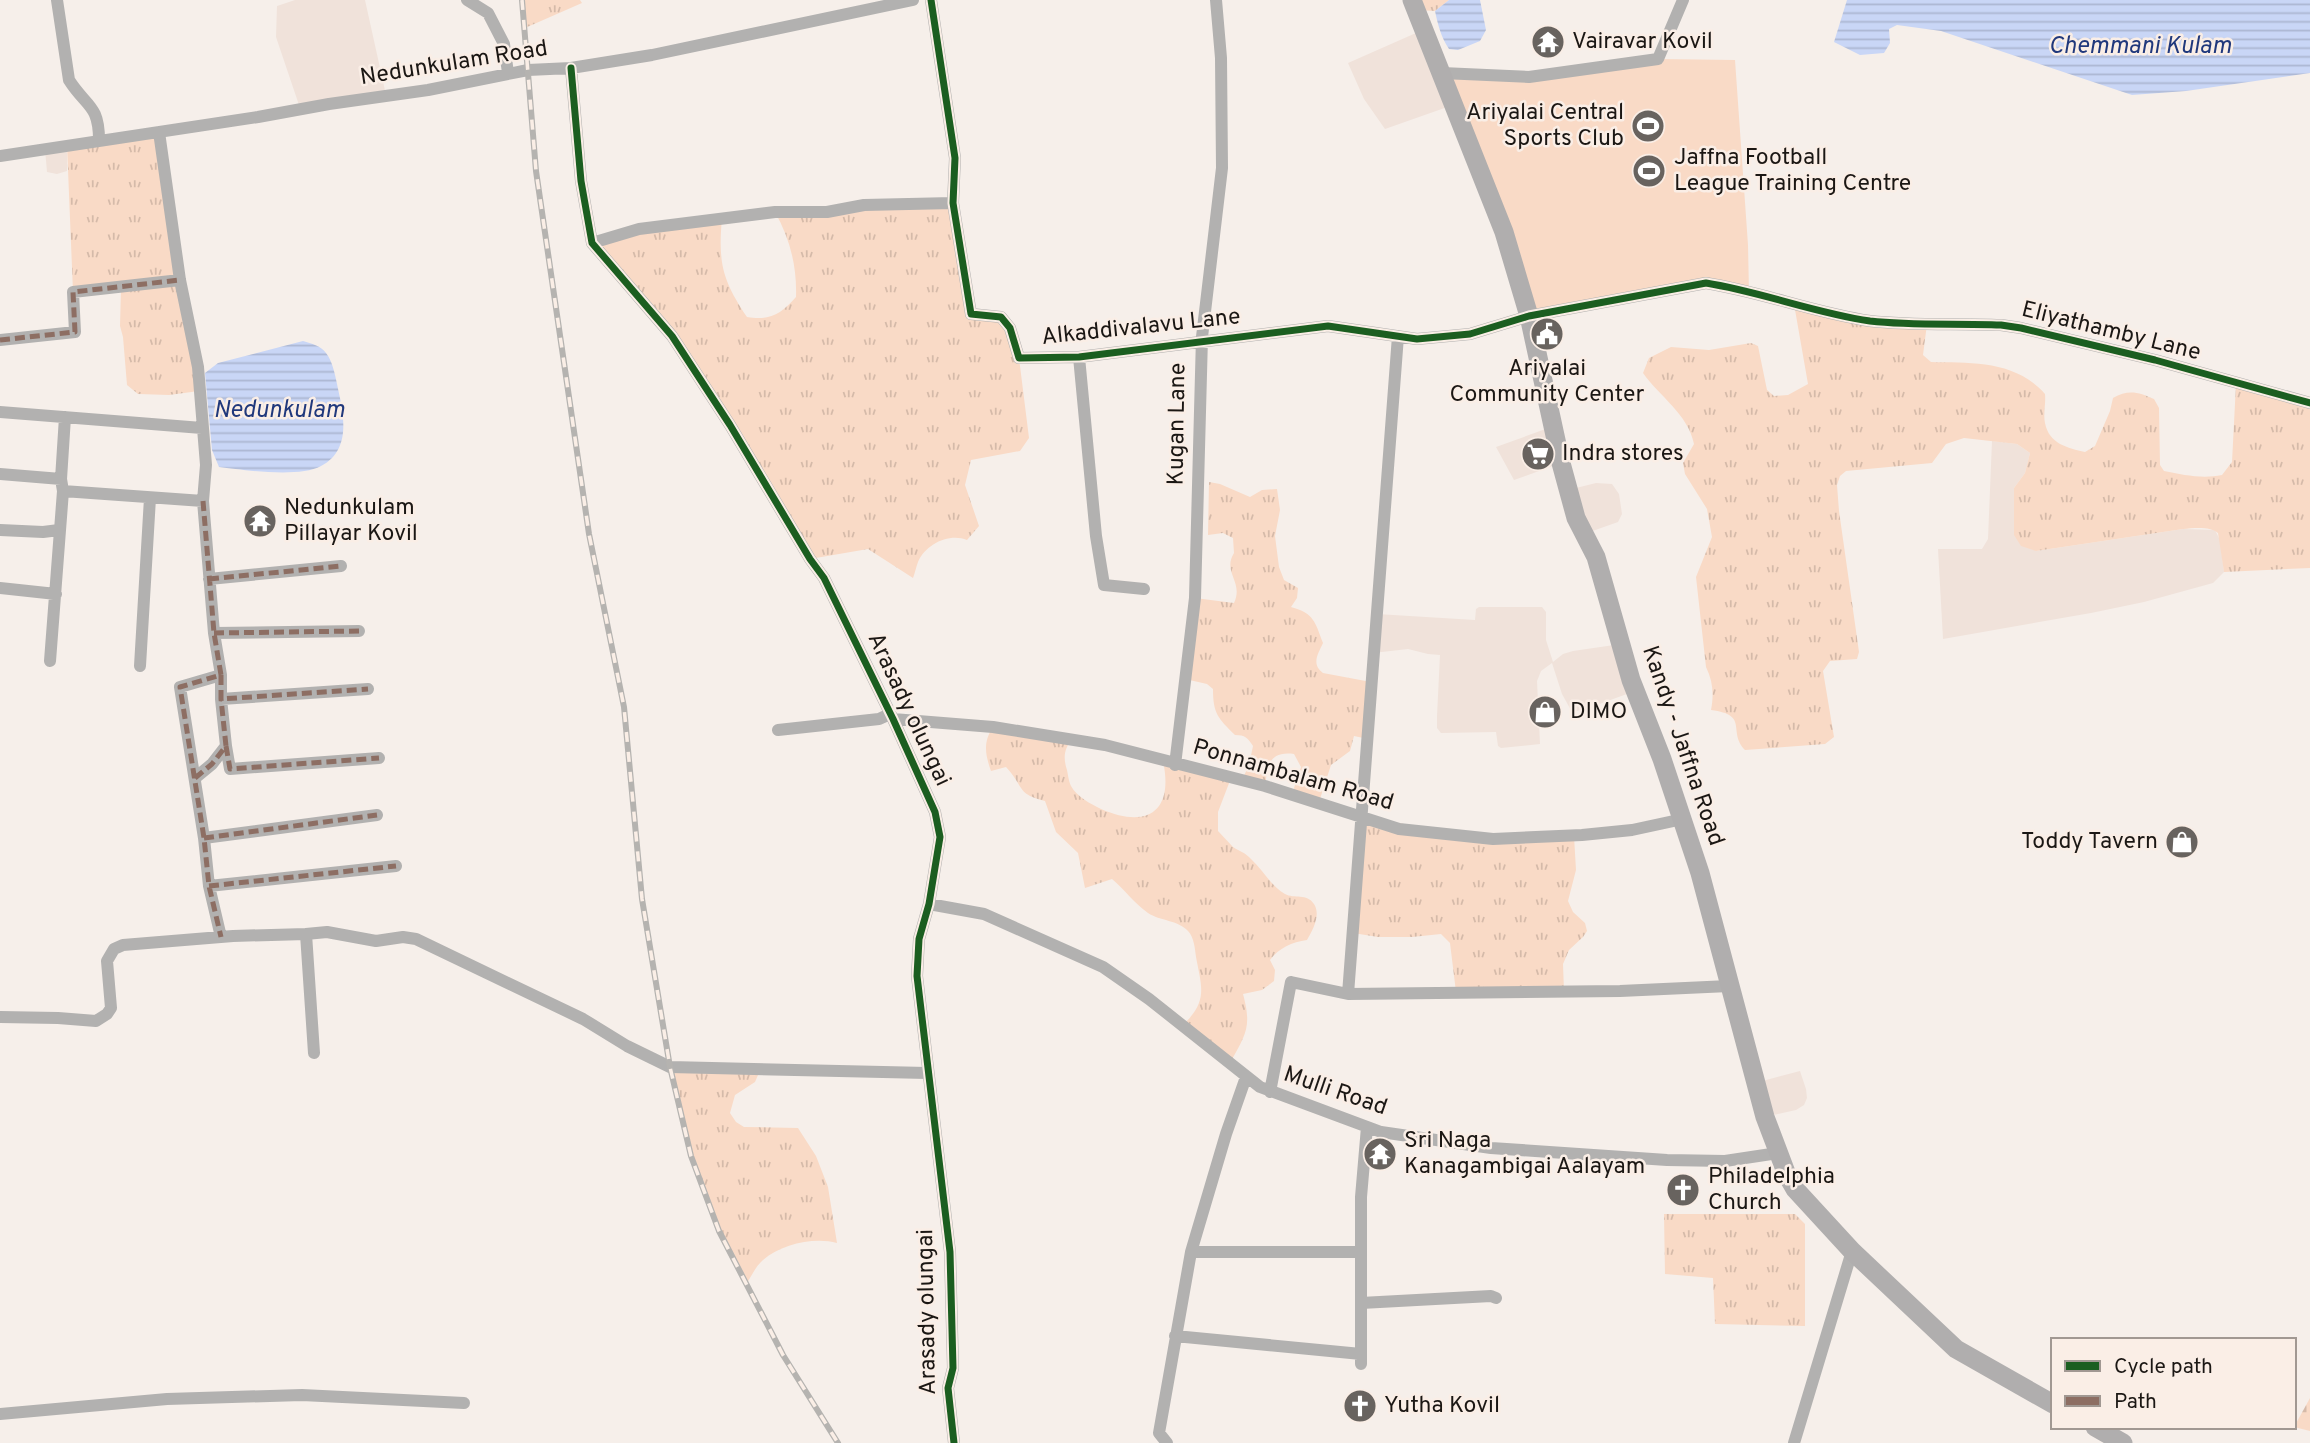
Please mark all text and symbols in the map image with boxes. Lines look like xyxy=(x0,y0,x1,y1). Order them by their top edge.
temple icon: Vairavar Kovil xyxy=(1529,23,1567,61)
place label: Vairavar Kovil xyxy=(1572,28,1713,57)
water label: Chemmani Kulam xyxy=(2049,32,2232,62)
street label: Nedunkulam Road xyxy=(358,35,550,93)
place label: Ariyalai Central Sports Club xyxy=(1466,99,1624,154)
sports icon: Ariyalai Central Sports Club xyxy=(1629,107,1667,145)
place label: Jaffna Football League Training Centre xyxy=(1674,144,1911,199)
sports icon: Jaffna Football League Training Centre xyxy=(1630,152,1668,190)
street label: Eliyathamby Lane xyxy=(2018,296,2204,368)
street label: Alkaddivalavu Lane xyxy=(1040,303,1242,353)
public building icon: Ariyalai Community Center xyxy=(1528,315,1566,353)
place label: Ariyalai Community Center xyxy=(1450,355,1645,410)
street label: Kugan Lane xyxy=(1162,362,1194,486)
water label: Nedunkulam xyxy=(213,396,345,426)
supermarket icon: Indra stores xyxy=(1519,435,1557,473)
place label: Indra stores xyxy=(1562,440,1684,469)
place label: Nedunkulam Pillayar Kovil xyxy=(284,494,418,549)
temple icon: Nedunkulam Pillayar Kovil xyxy=(241,502,279,540)
street label: Arasady olungai xyxy=(860,629,956,791)
street label: Kandy - Jaffna Road xyxy=(1634,642,1730,850)
shop icon: DIMO xyxy=(1526,693,1564,731)
place label: DIMO xyxy=(1570,698,1627,727)
street label: Ponnambalam Road xyxy=(1189,733,1397,819)
shop icon: Toddy Tavern xyxy=(2163,823,2201,861)
place label: Toddy Tavern xyxy=(2021,828,2158,857)
street label: Mulli Road xyxy=(1279,1061,1391,1123)
place label: Sri Naga Kanagambigai Aalayam xyxy=(1404,1127,1645,1182)
temple icon: Sri Naga Kanagambigai Aalayam xyxy=(1361,1135,1399,1173)
place label: Philadelphia Church xyxy=(1708,1163,1835,1218)
church icon: Philadelphia Church xyxy=(1664,1171,1702,1209)
street label: Arasady olungai xyxy=(912,1229,944,1395)
legend xyxy=(2051,1338,2296,1429)
text: Cycle path xyxy=(2114,1354,2213,1381)
church icon: Yutha Kovil xyxy=(1341,1387,1379,1425)
text: Path xyxy=(2114,1389,2157,1416)
place label: Yutha Kovil xyxy=(1384,1392,1500,1421)

